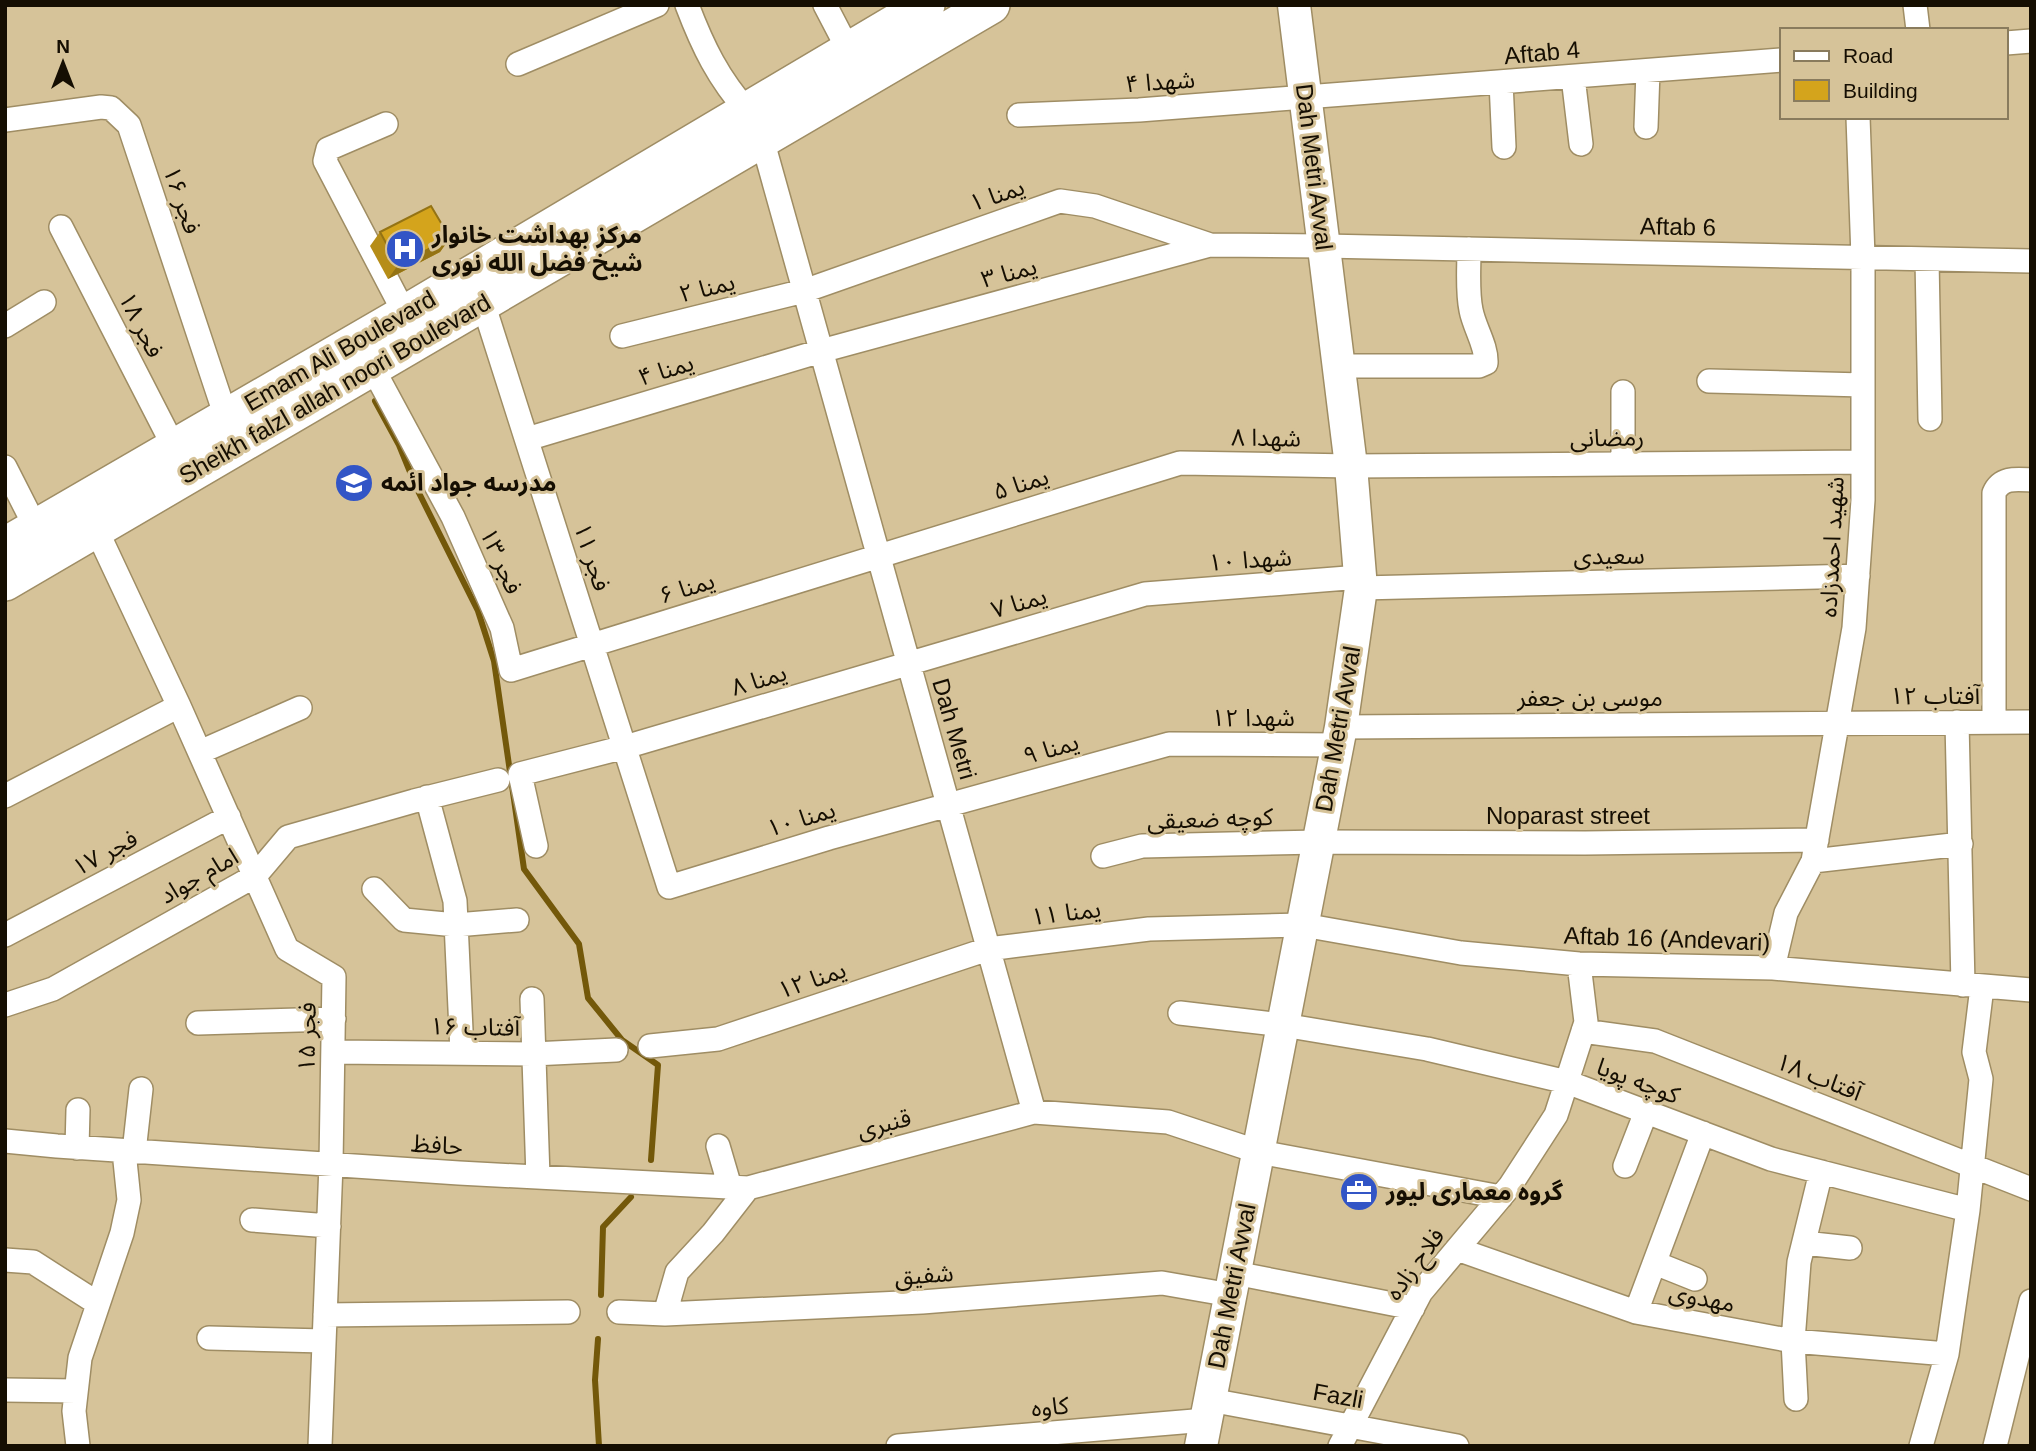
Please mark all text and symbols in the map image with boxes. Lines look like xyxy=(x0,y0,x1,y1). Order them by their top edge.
north arrow xyxy=(28,28,98,98)
legend xyxy=(1780,28,2008,119)
text: N xyxy=(56,36,70,57)
street label: Aftab 4 xyxy=(1503,36,1581,69)
text: Road xyxy=(1843,44,1893,67)
street label: شهدا ۴ xyxy=(1124,66,1196,97)
text: Building xyxy=(1843,79,1918,102)
street label: Dah Metri Avval xyxy=(1291,82,1338,252)
street label: فجر ۱۶ xyxy=(157,163,207,237)
street label: یمنا ۱ xyxy=(966,173,1028,217)
street label: Aftab 6 xyxy=(1640,212,1716,241)
place label: مرکز بهداشت خانوار شیخ فضل الله نوری xyxy=(431,221,643,281)
hospital icon: مرکز بهداشت خانوار شیخ فضل الله نوری xyxy=(384,228,426,270)
street label: یمنا ۳ xyxy=(978,252,1040,293)
street label: یمنا ۲ xyxy=(676,268,738,308)
street label: Emam Ali Boulevard xyxy=(239,285,440,416)
street label: فجر ۱۸ xyxy=(113,288,169,362)
street label: Sheikh falzl allah noori Boulevard xyxy=(174,288,495,489)
street label: یمنا ۴ xyxy=(635,348,697,391)
street label: شهدا ۸ xyxy=(1231,423,1301,452)
street label: رمضانی xyxy=(1570,423,1644,453)
school or university icon: مدرسه جواد ائمه xyxy=(333,462,375,504)
street label: یمنا ۵ xyxy=(990,462,1052,505)
place label: مدرسه جواد ائمه xyxy=(381,469,556,497)
street label: شهید احمدزاده xyxy=(1814,476,1850,618)
street label: فجر ۱۱ xyxy=(568,520,616,594)
street label: فجر ۱۳ xyxy=(474,523,528,599)
street label: سعیدی xyxy=(1573,541,1645,571)
street label: شهدا ۱۰ xyxy=(1207,543,1293,576)
street label: یمنا ۶ xyxy=(656,566,718,609)
street label: یمنا ۷ xyxy=(988,582,1050,623)
street label: Dah Metri Avval xyxy=(1310,644,1365,814)
street label: یمنا ۸ xyxy=(728,658,790,701)
street label: Dah Metri xyxy=(927,675,982,783)
street label: آفتاب ۱۲ xyxy=(1890,682,1981,710)
street label: موسی بن جعفر xyxy=(1516,684,1663,712)
street label: شهدا ۱۲ xyxy=(1211,704,1295,731)
street label: یمنا ۹ xyxy=(1020,728,1082,769)
street label: یمنا ۱۰ xyxy=(763,795,839,842)
street label: Noparast street xyxy=(1486,802,1650,829)
street label: کوچه ضعیقی xyxy=(1146,803,1275,836)
street label: فجر ۱۷ xyxy=(68,824,142,882)
street label: امام جواد xyxy=(155,842,245,913)
street label: یمنا ۱۱ xyxy=(1029,895,1103,930)
street label: Aftab 16 (Andevari) xyxy=(1563,921,1771,956)
street label: یمنا ۱۲ xyxy=(774,955,850,1004)
street label: فجر ۱۵ xyxy=(292,1002,322,1072)
street label: آفتاب ۱۶ xyxy=(430,1012,521,1041)
street label: آفتاب ۱۸ xyxy=(1772,1047,1867,1107)
street label: کوچه پویا xyxy=(1592,1052,1684,1111)
street label: قنبری xyxy=(854,1103,914,1145)
street label: حافظ xyxy=(410,1129,464,1160)
office icon: گروه معماری لیور xyxy=(1338,1171,1380,1213)
place label: گروه معماری لیور xyxy=(1385,1178,1564,1206)
street label: Dah Metri Avval xyxy=(1202,1201,1261,1371)
street label: فلاح زاده xyxy=(1380,1223,1453,1307)
street label: شفیق xyxy=(894,1259,954,1292)
street label: مهدوی xyxy=(1667,1278,1737,1318)
street label: Fazli xyxy=(1311,1378,1365,1413)
street label: کاوه xyxy=(1030,1391,1071,1423)

